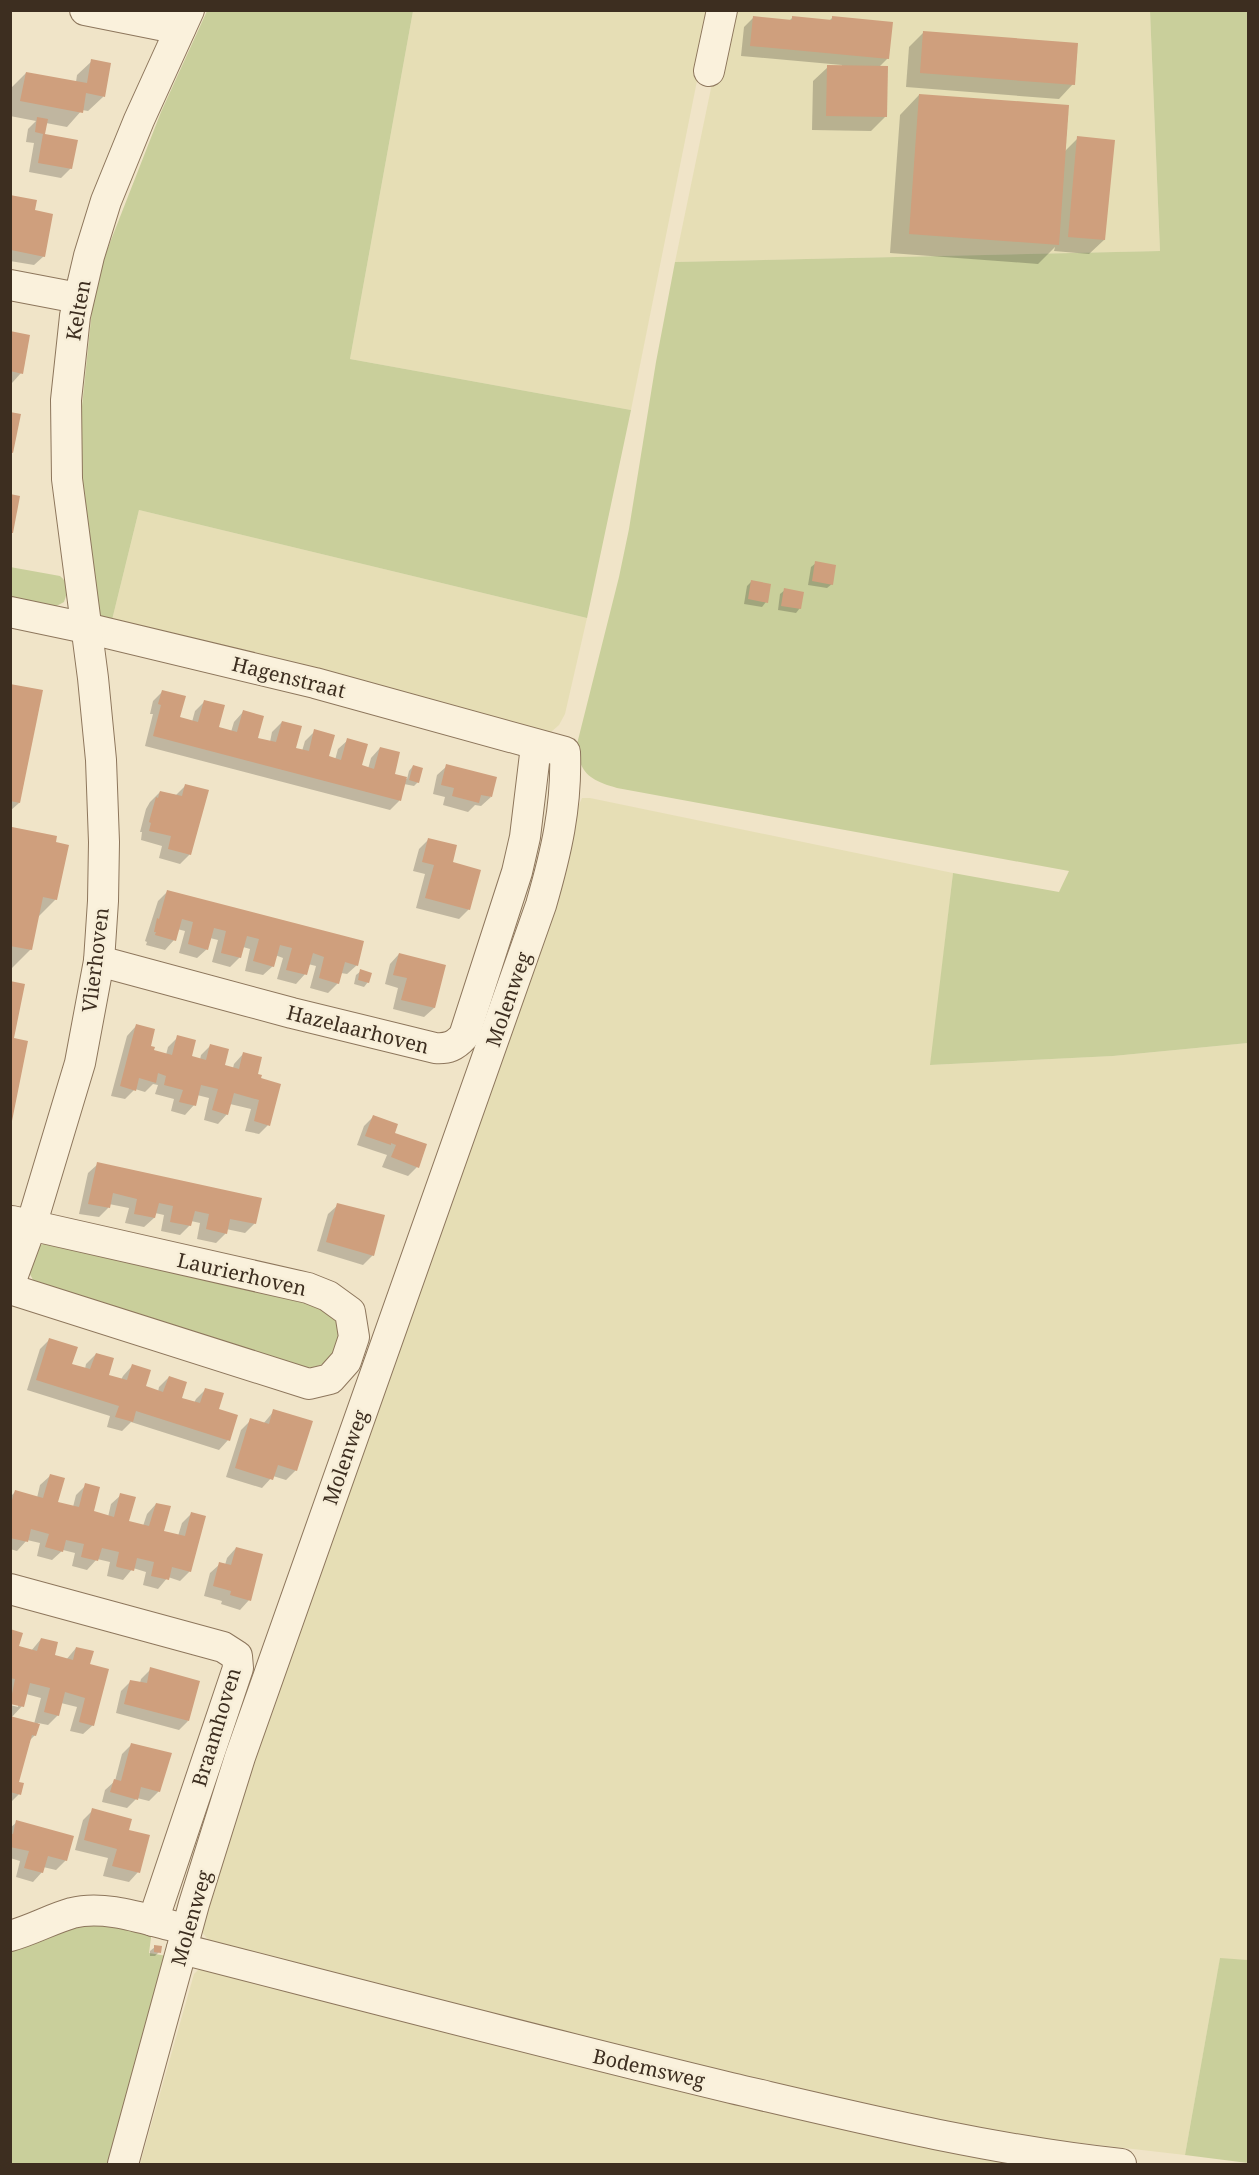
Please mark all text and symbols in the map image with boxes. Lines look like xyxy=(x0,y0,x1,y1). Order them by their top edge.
street label: Kelten xyxy=(59,277,97,342)
street label: Hagenstraat xyxy=(229,650,349,704)
street label: Vlierhoven xyxy=(75,906,115,1014)
street label: Molenweg xyxy=(479,948,537,1050)
street label: Hazelaarhoven xyxy=(284,998,432,1060)
street label: Laurierhoven xyxy=(175,1246,309,1302)
street label: Molenweg xyxy=(316,1406,374,1508)
street label: Braamhoven xyxy=(185,1664,247,1790)
street label: Molenweg xyxy=(164,1867,218,1969)
street label: Bodemsweg xyxy=(590,2042,708,2094)

